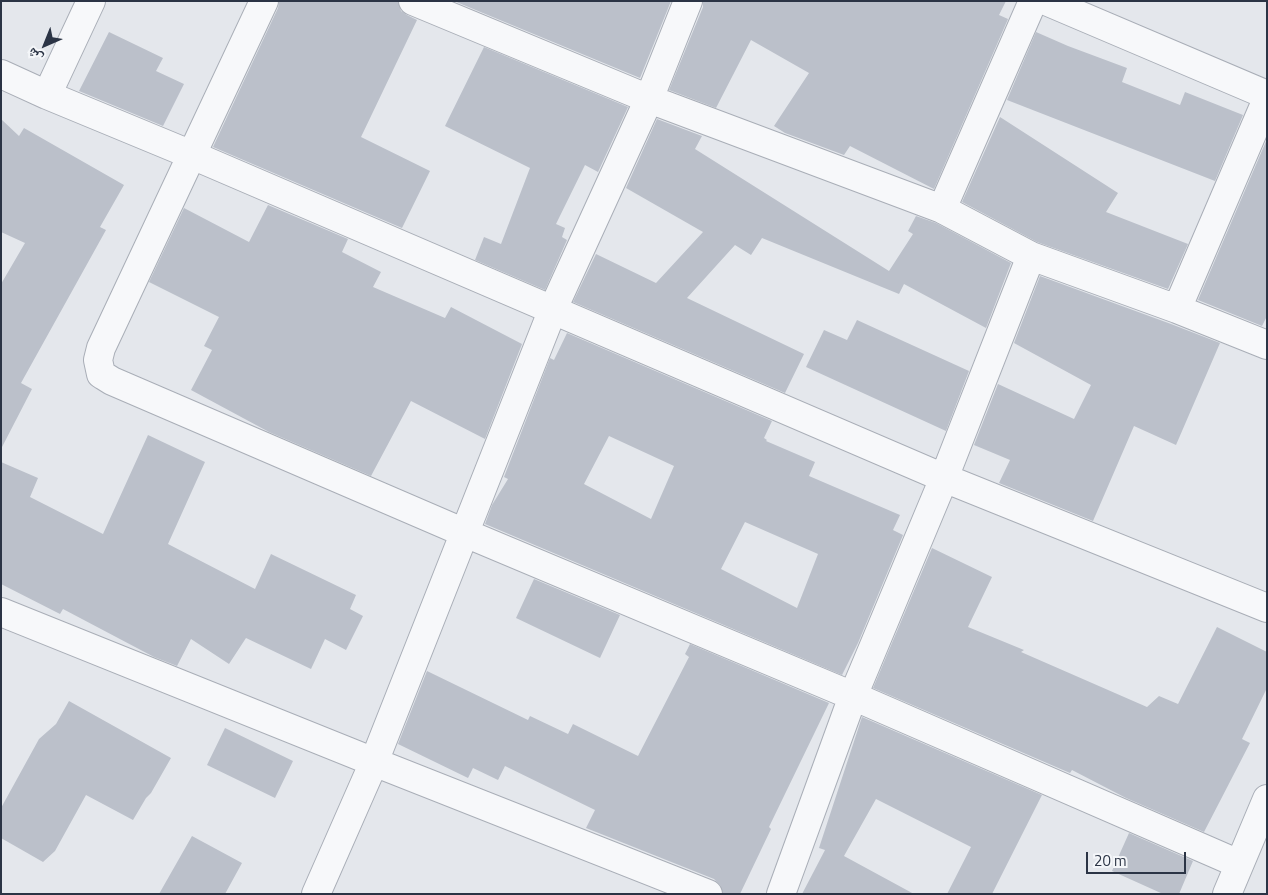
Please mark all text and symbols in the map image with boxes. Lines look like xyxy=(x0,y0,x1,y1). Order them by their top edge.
north arrow xyxy=(20,20,70,70)
text: ش xyxy=(22,43,47,69)
scale bar xyxy=(1088,842,1188,874)
text: 20 m xyxy=(1094,849,1127,872)

